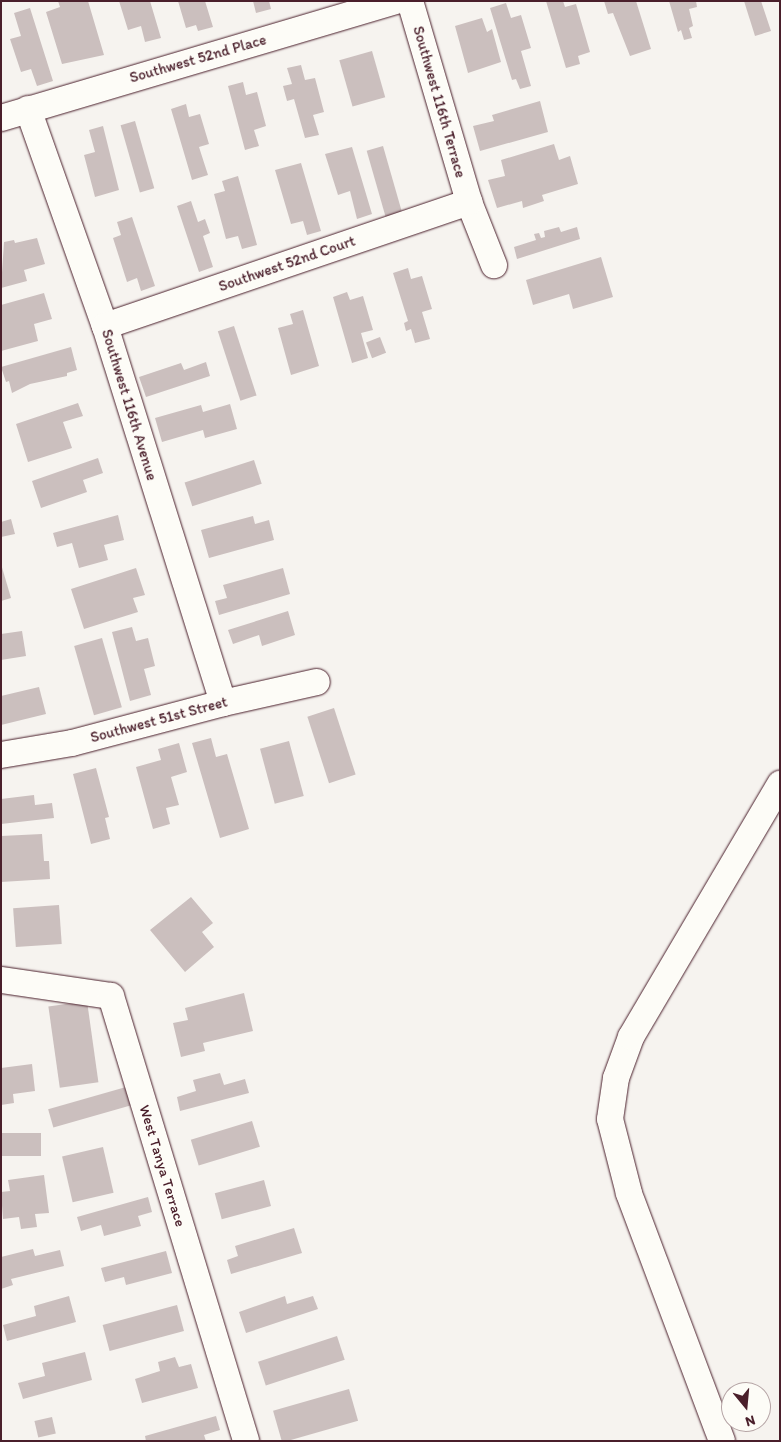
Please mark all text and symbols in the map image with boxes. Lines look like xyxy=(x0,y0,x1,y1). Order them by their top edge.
street label: Southwest 116th Terrace xyxy=(409,24,469,180)
street label: Southwest 52nd Place xyxy=(128,31,268,87)
street label: Southwest 52nd Court xyxy=(216,232,358,296)
street label: Southwest 116th Avenue xyxy=(98,328,160,482)
street label: Southwest 51st Street xyxy=(89,693,229,747)
street label: West Tanya Terrace xyxy=(135,1104,189,1228)
north arrow xyxy=(721,1382,771,1432)
text: N xyxy=(743,1411,757,1430)

